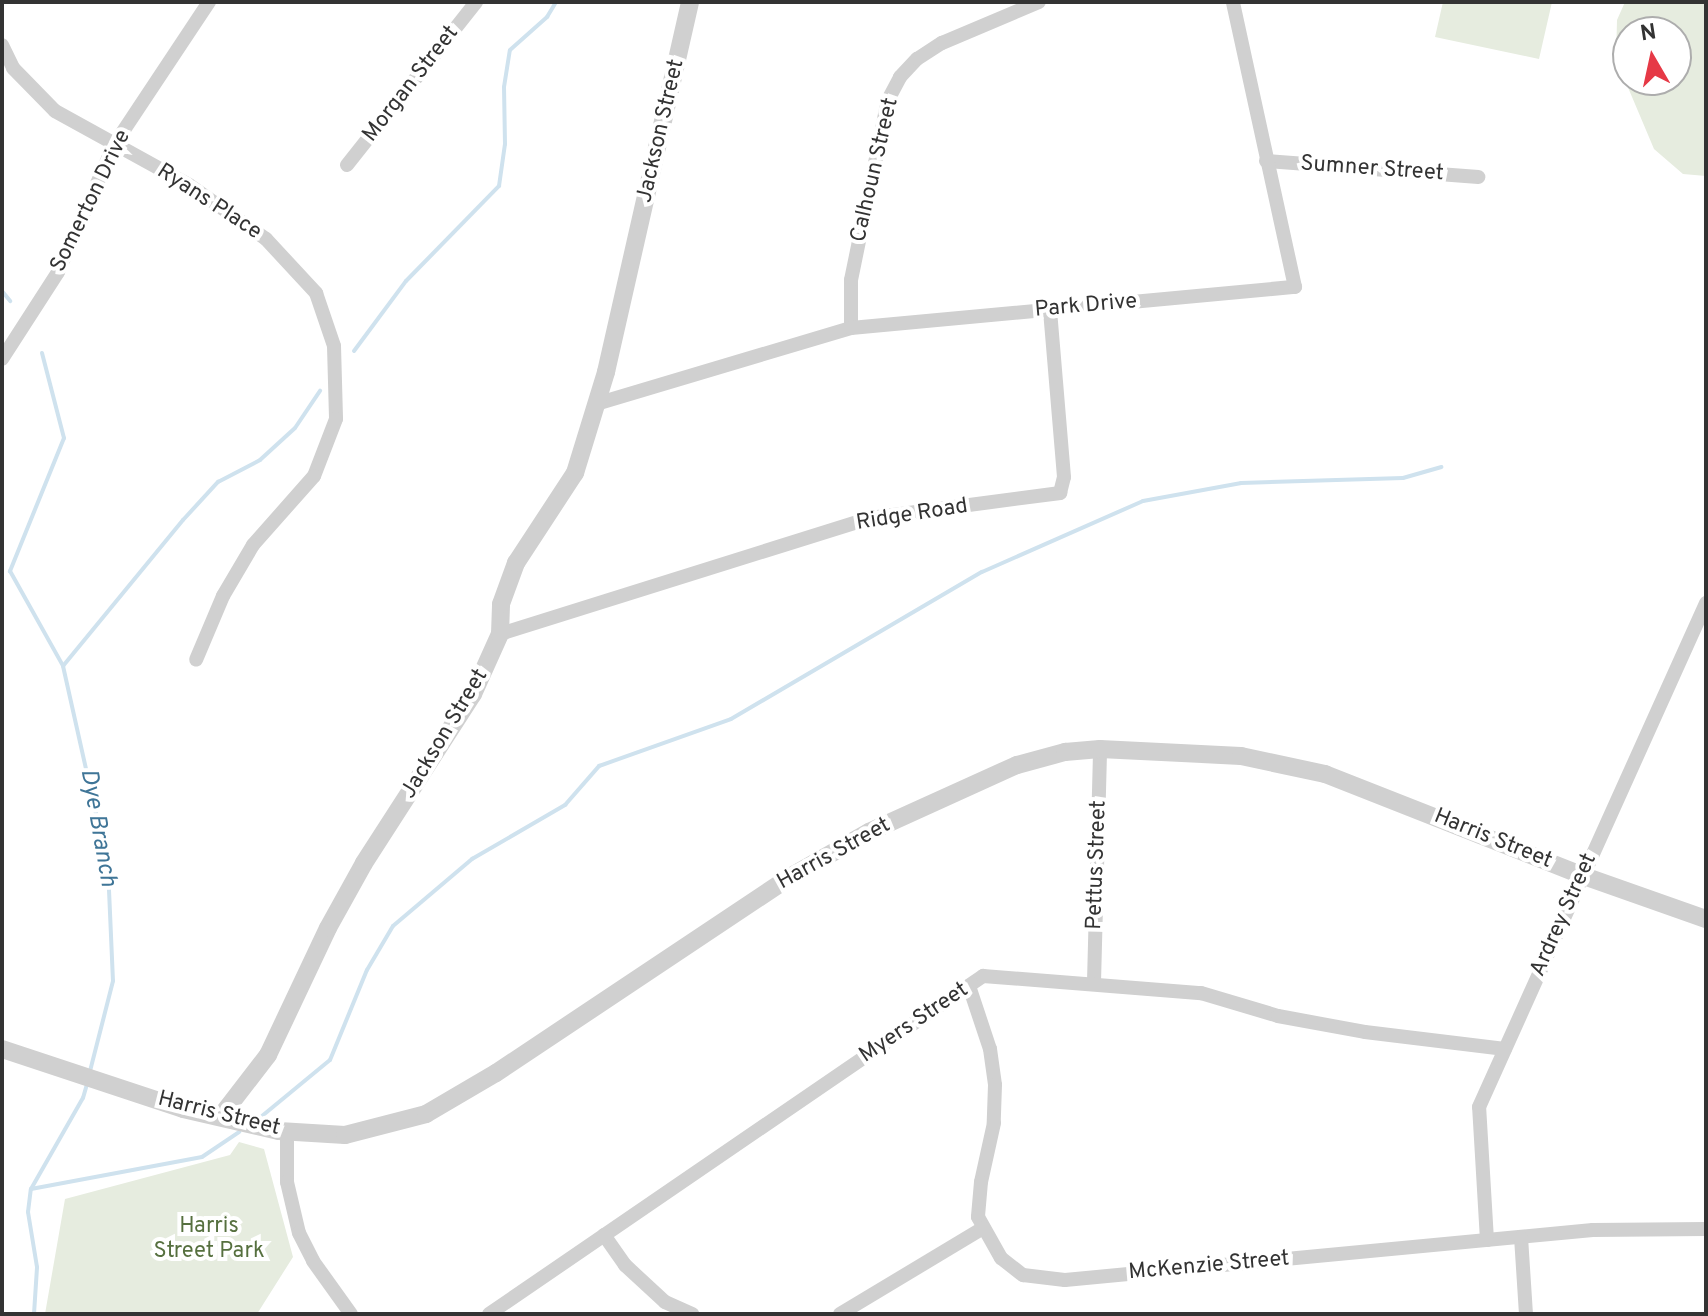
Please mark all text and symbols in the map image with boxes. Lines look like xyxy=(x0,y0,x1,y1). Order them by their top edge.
north arrow xyxy=(1612,16,1692,96)
text: N xyxy=(1639,19,1658,48)
street label: Morgan Street xyxy=(357,21,465,147)
street label: Jackson Street xyxy=(632,57,690,205)
street label: Calhoun Street xyxy=(846,95,904,245)
street label: Somerton Drive xyxy=(45,126,137,276)
street label: Sumner Street xyxy=(1299,151,1445,187)
street label: Ryans Place xyxy=(152,158,266,246)
street label: Park Drive xyxy=(1034,288,1138,324)
street label: Ridge Road xyxy=(854,493,970,537)
street label: Jackson Street xyxy=(396,664,494,804)
water label: Dye Branch xyxy=(72,767,122,889)
street label: Pettus Street xyxy=(1082,800,1112,930)
street label: Harris Street xyxy=(1430,803,1556,875)
street label: Harris Street xyxy=(773,812,895,896)
street label: Ardrey Street xyxy=(1525,849,1603,981)
street label: Myers Street xyxy=(855,977,973,1069)
street label: Harris Street xyxy=(155,1086,283,1142)
park label: Harris Street Park xyxy=(153,1213,265,1264)
street label: McKenzie Street xyxy=(1127,1246,1291,1286)

